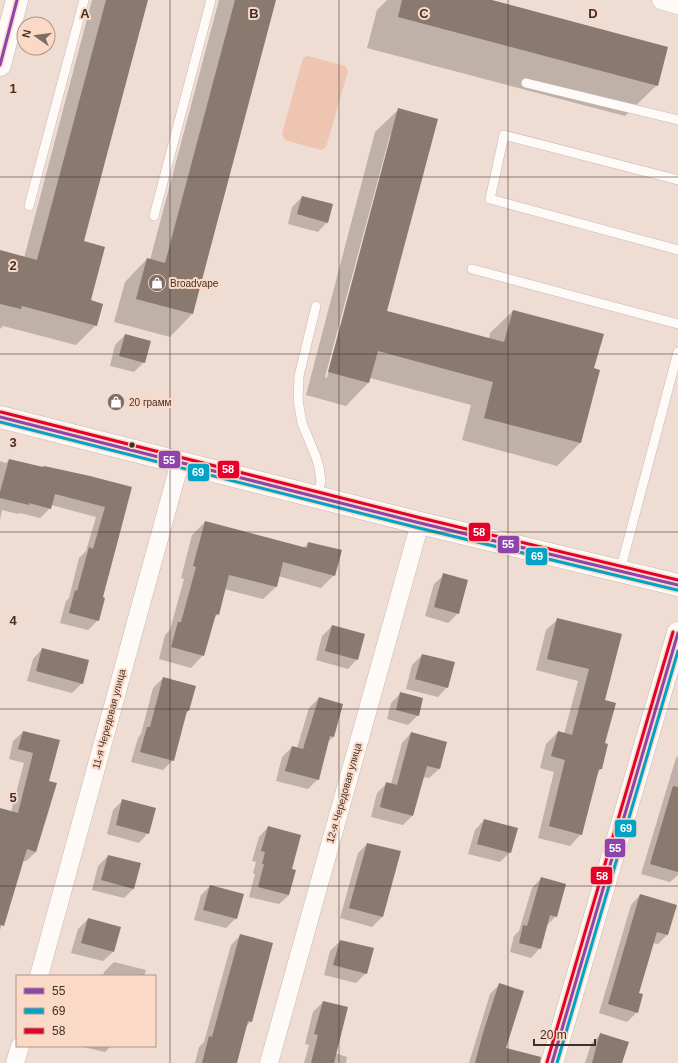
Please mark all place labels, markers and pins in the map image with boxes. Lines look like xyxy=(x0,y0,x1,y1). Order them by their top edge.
shop icon: Broadvape xyxy=(147,273,167,293)
place label: Broadvape xyxy=(170,278,219,289)
shop icon: 20 грамм xyxy=(106,392,126,412)
place label: 20 грамм xyxy=(129,397,172,408)
unlabelled marker xyxy=(127,440,137,450)

